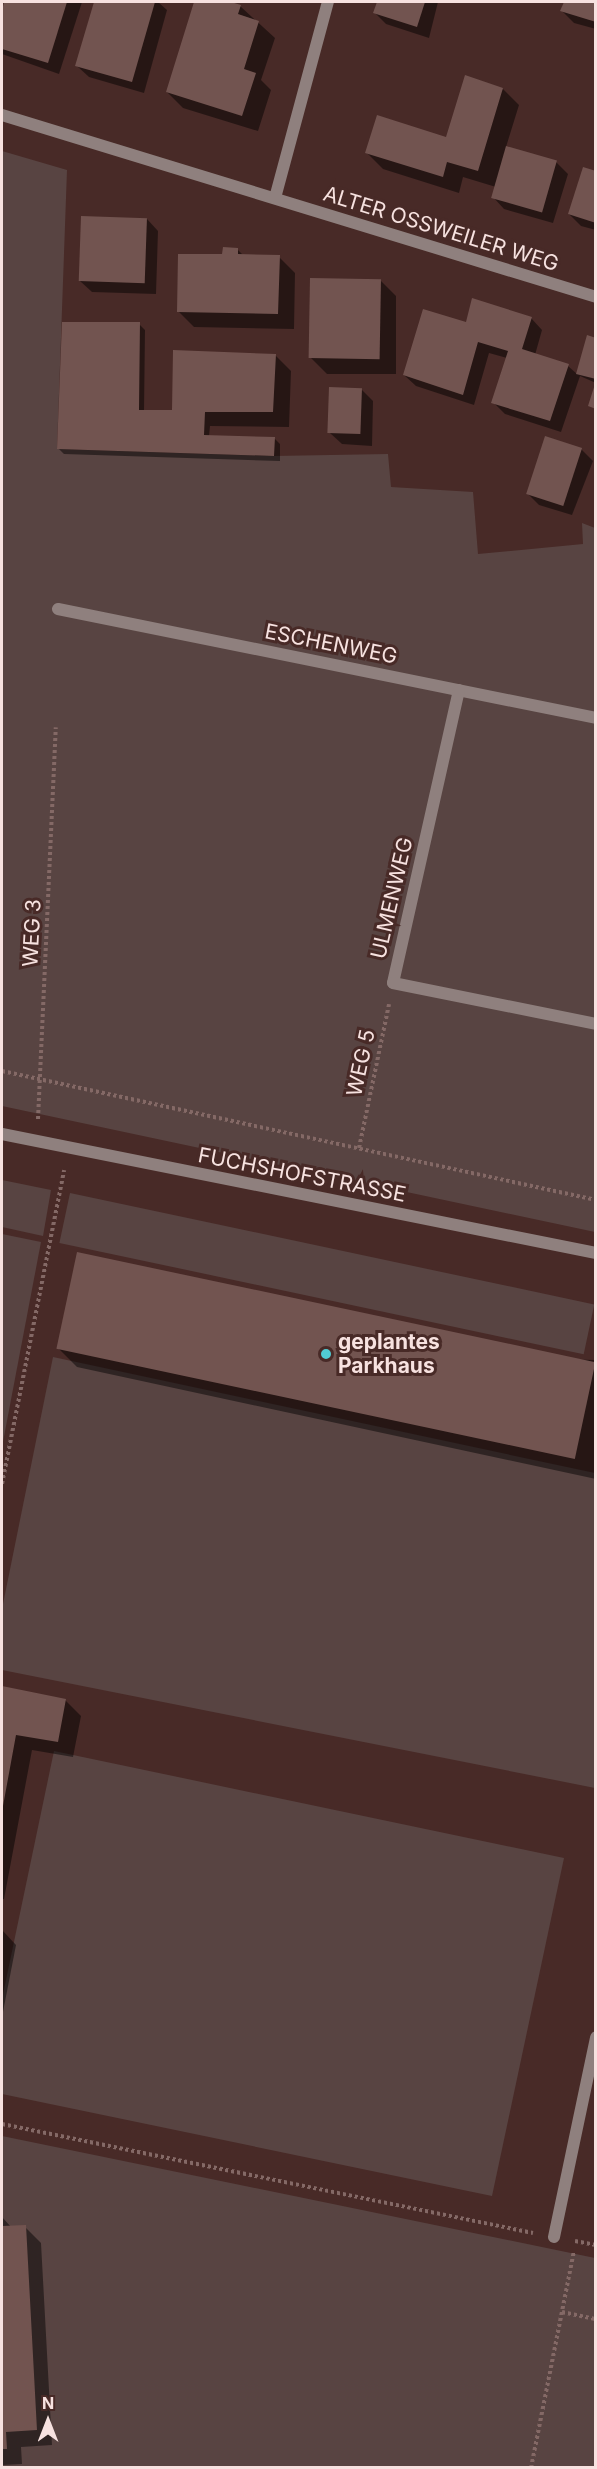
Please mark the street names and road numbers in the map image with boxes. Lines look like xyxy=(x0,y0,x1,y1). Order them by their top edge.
street label: ALTER OSSWEILER WEG xyxy=(320,181,562,277)
street label: ESCHENWEG xyxy=(263,619,399,669)
street label: ULMENWEG xyxy=(366,835,418,961)
street label: WEG 3 xyxy=(18,898,46,968)
street label: WEG 5 xyxy=(342,1027,380,1099)
street label: FUCHSHOFSTRASSE xyxy=(196,1142,408,1208)

